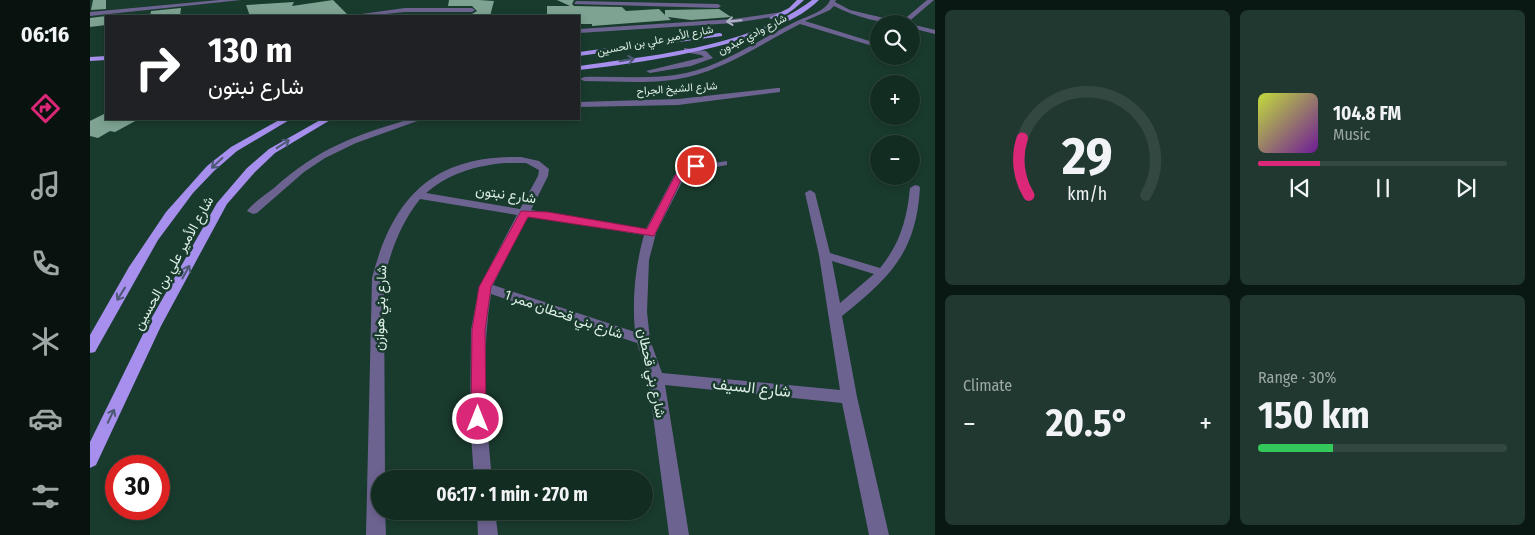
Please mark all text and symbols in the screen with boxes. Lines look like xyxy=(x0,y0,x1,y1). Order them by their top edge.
street label: شارع وادي عبدون xyxy=(716,11,790,60)
map controls xyxy=(870,15,920,185)
button: search xyxy=(870,15,920,65)
one-way arrow xyxy=(726,16,742,26)
text: 06:16 xyxy=(21,21,69,48)
street label: شارع الأمير علي بن الحسين xyxy=(596,23,715,61)
text: 130 m xyxy=(208,29,292,71)
icon: right xyxy=(125,35,190,100)
one-way arrow xyxy=(619,55,635,65)
text: شارع نبتون xyxy=(208,73,304,100)
button: + xyxy=(870,75,920,125)
street label: شارع الشيخ الجراح xyxy=(636,79,718,99)
icon: directions xyxy=(28,91,63,126)
text: 104.8 FM xyxy=(1333,102,1401,125)
text: 29 xyxy=(1061,125,1113,188)
text: Music xyxy=(1333,125,1370,144)
button: − xyxy=(870,135,920,185)
one-way arrow xyxy=(276,139,290,150)
pin xyxy=(675,145,717,187)
icon: arrive xyxy=(682,152,710,180)
one-way arrow xyxy=(210,157,223,169)
icon: music xyxy=(28,168,63,203)
icon: previous xyxy=(1286,174,1314,202)
icon: pause xyxy=(1369,174,1397,202)
icon: next xyxy=(1452,174,1480,202)
street label: شارع نبتون xyxy=(474,182,537,209)
text: km/h xyxy=(1068,183,1107,205)
street label: شارع الأمير علي بن الحسين xyxy=(130,193,220,335)
icon: phone xyxy=(28,246,63,281)
one-way arrow xyxy=(181,264,191,279)
street label: شارع بني هوازن xyxy=(371,265,393,351)
one-way arrow xyxy=(116,286,126,300)
street label: شارع بني قحطان ممر 1 xyxy=(501,286,625,346)
icon: climate xyxy=(28,324,63,359)
street label: شارع بني قحطان xyxy=(631,327,669,420)
text: Range · 30% xyxy=(1258,368,1336,387)
street label: شارع السيف xyxy=(712,374,792,403)
text: Climate xyxy=(963,376,1012,395)
position arrow xyxy=(451,392,503,444)
text: 150 km xyxy=(1258,392,1370,438)
text: 20.5° xyxy=(1046,400,1129,446)
icon: car xyxy=(28,401,63,436)
text: − xyxy=(963,407,976,440)
text: + xyxy=(1199,407,1212,440)
one-way arrow xyxy=(107,409,116,424)
speed limit sign: 30 xyxy=(105,455,170,520)
icon: filters xyxy=(28,479,63,514)
text: 06:17 · 1 min · 270 m xyxy=(436,483,588,506)

